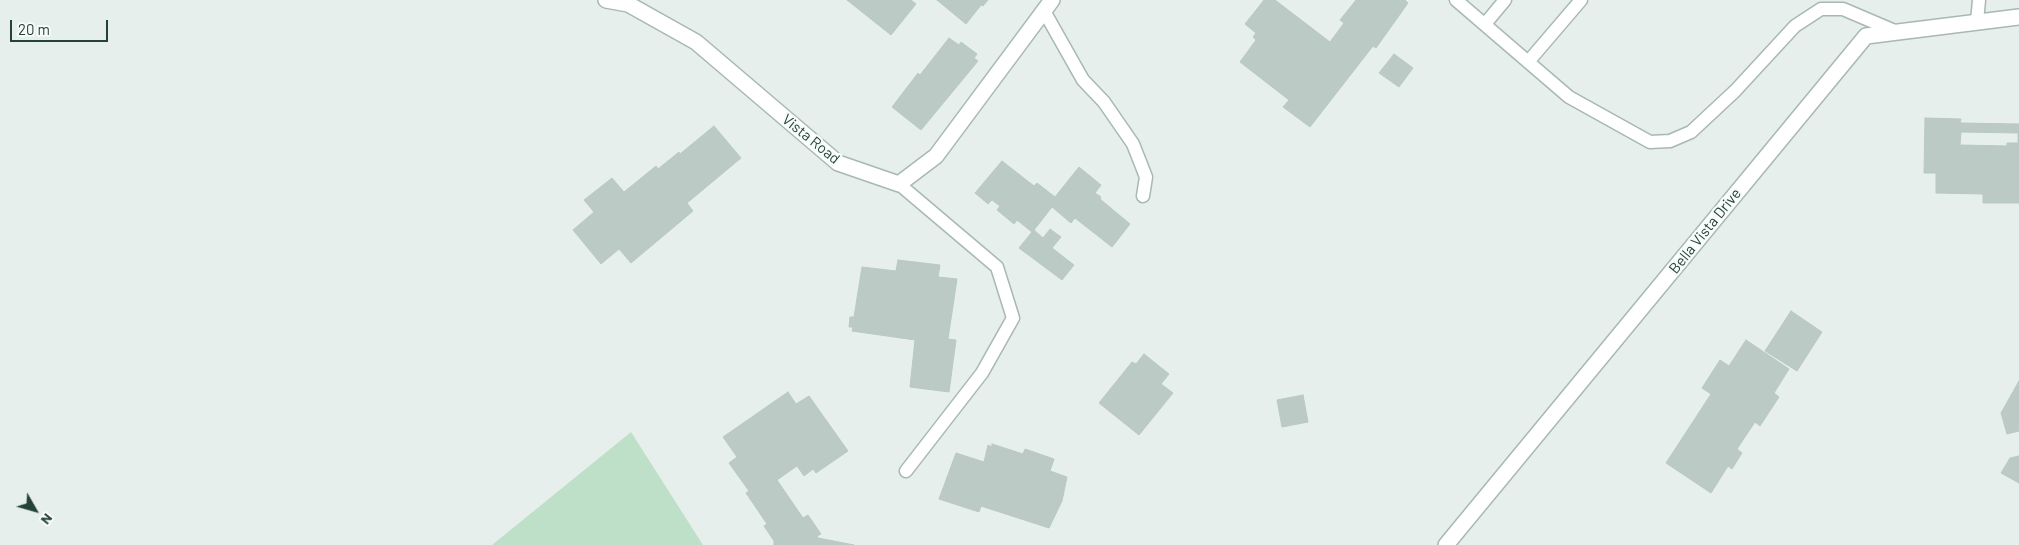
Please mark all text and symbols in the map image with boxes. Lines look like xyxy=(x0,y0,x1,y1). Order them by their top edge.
scale bar xyxy=(12,10,110,42)
text: 20 m xyxy=(18,20,50,38)
street label: Vista Road xyxy=(778,110,844,168)
street label: Bella Vista Drive xyxy=(1665,185,1745,277)
north arrow xyxy=(10,485,60,535)
text: N xyxy=(38,511,57,528)

